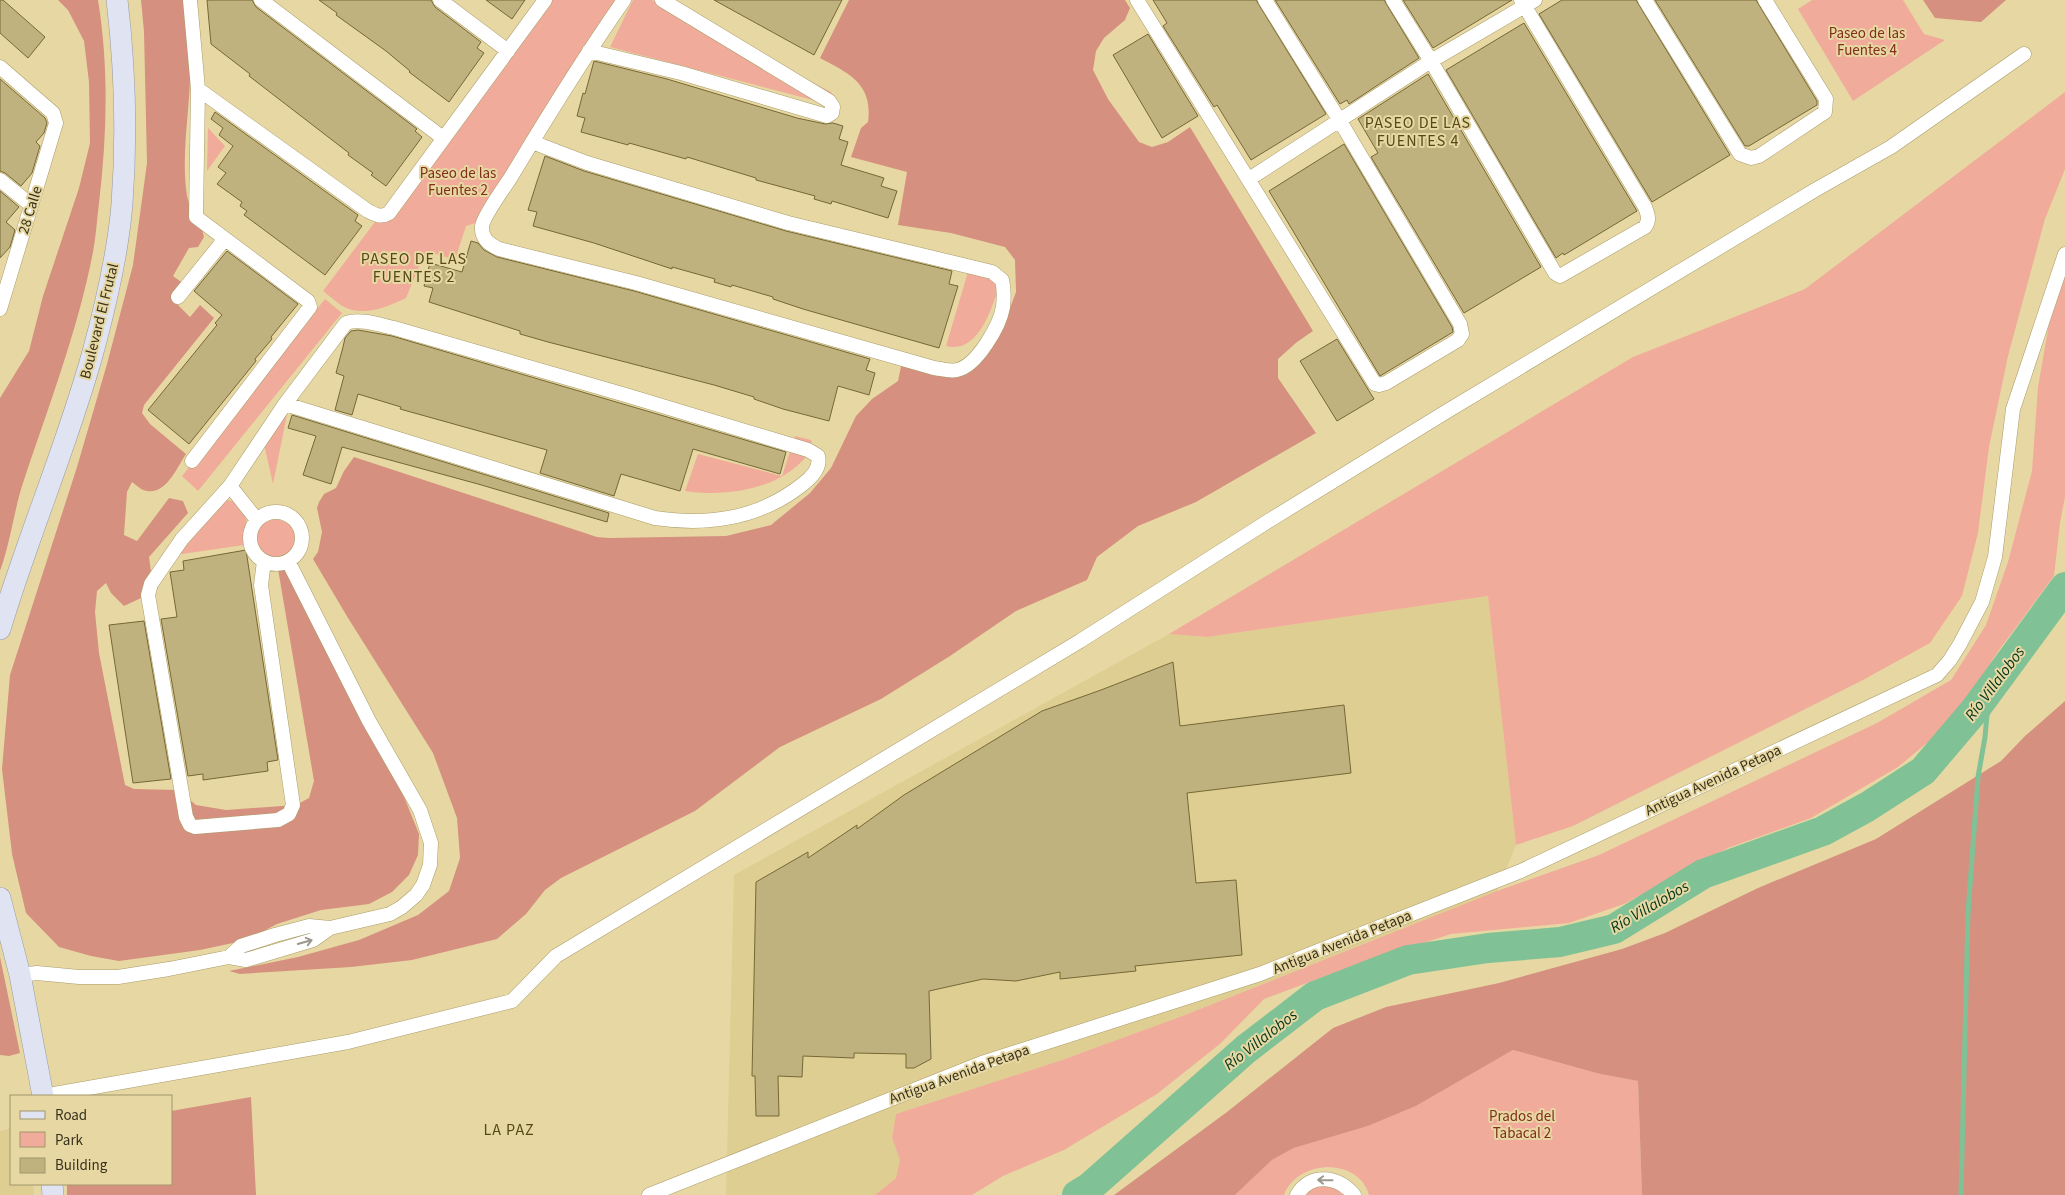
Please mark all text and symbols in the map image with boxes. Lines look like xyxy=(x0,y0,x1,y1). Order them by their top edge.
park label: Paseo de las Fuentes 4 xyxy=(1829,23,1905,61)
district label: PASEO DE LAS FUENTES 4 xyxy=(1365,112,1471,152)
park label: Paseo de las Fuentes 2 xyxy=(420,163,496,201)
street label: 28 Calle xyxy=(13,184,48,237)
district label: PASEO DE LAS FUENTES 2 xyxy=(361,248,467,288)
street label: Boulevard El Frutal xyxy=(75,261,124,381)
water label: Río Villalobos xyxy=(1960,641,2030,725)
street label: Antigua Avenida Petapa xyxy=(1642,740,1785,821)
water label: Río Villalobos xyxy=(1606,875,1693,938)
street label: Antigua Avenida Petapa xyxy=(1270,905,1415,980)
one-way arrow xyxy=(297,937,313,947)
water label: Río Villalobos xyxy=(1219,1004,1302,1075)
street label: Antigua Avenida Petapa xyxy=(886,1039,1032,1110)
legend xyxy=(10,1095,172,1185)
text: Road xyxy=(55,1105,87,1126)
park label: Prados del Tabacal 2 xyxy=(1489,1106,1555,1144)
district label: LA PAZ xyxy=(483,1119,535,1141)
text: Park xyxy=(55,1130,84,1151)
text: Building xyxy=(55,1155,108,1176)
one-way arrow xyxy=(1318,1175,1334,1185)

